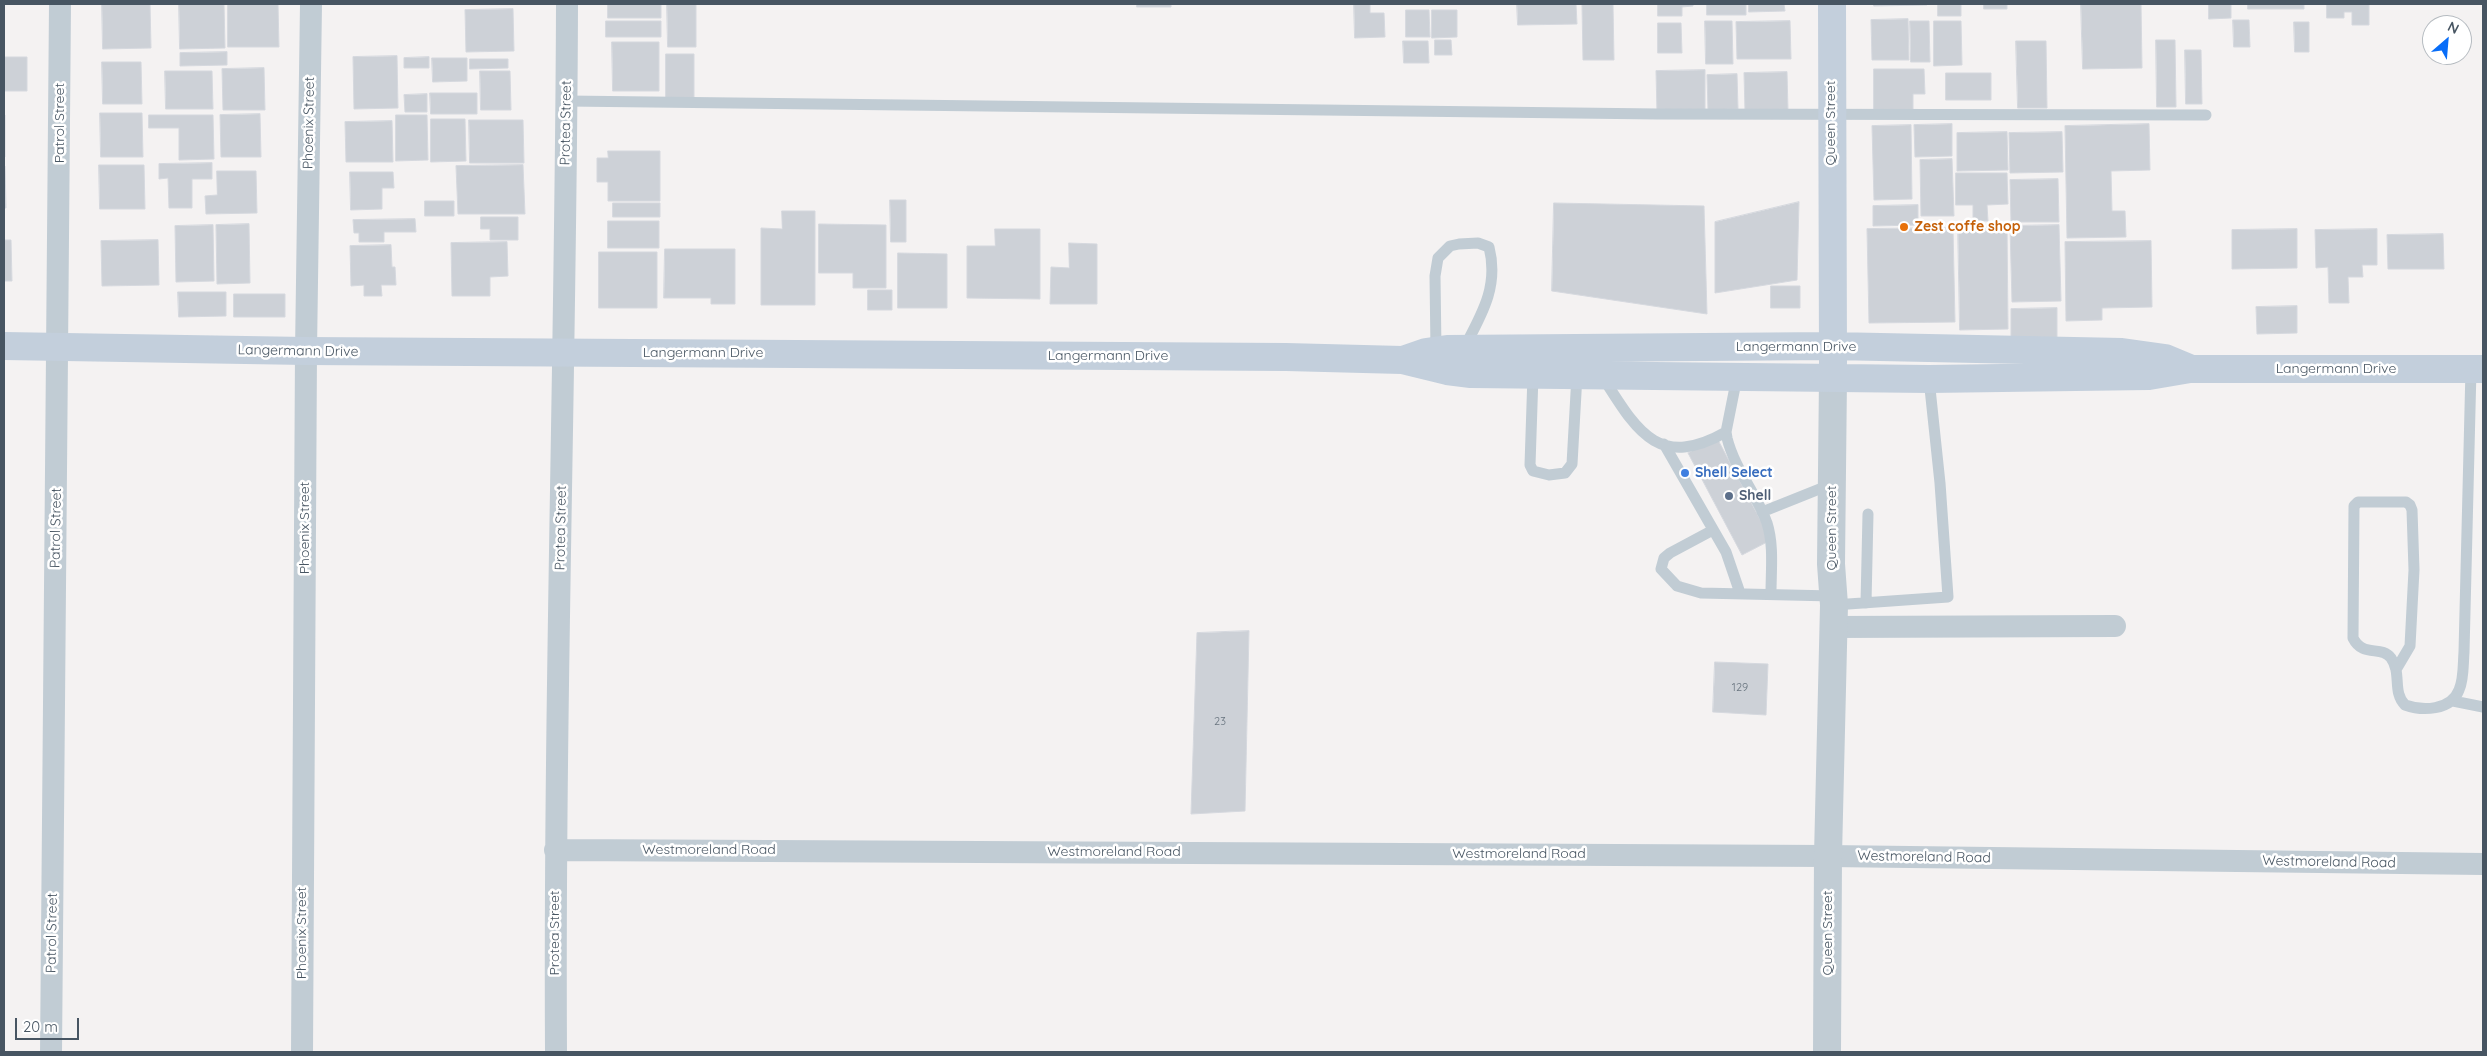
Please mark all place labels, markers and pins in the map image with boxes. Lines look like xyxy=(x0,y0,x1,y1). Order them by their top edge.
place label: Zest coffe shop xyxy=(1914,219,2021,235)
marker: Zest coffe shop xyxy=(1898,221,1910,233)
place label: Shell Select xyxy=(1695,465,1773,481)
marker: Shell Select xyxy=(1679,467,1691,479)
place label: Shell xyxy=(1739,488,1771,504)
marker: Shell xyxy=(1723,490,1735,502)

